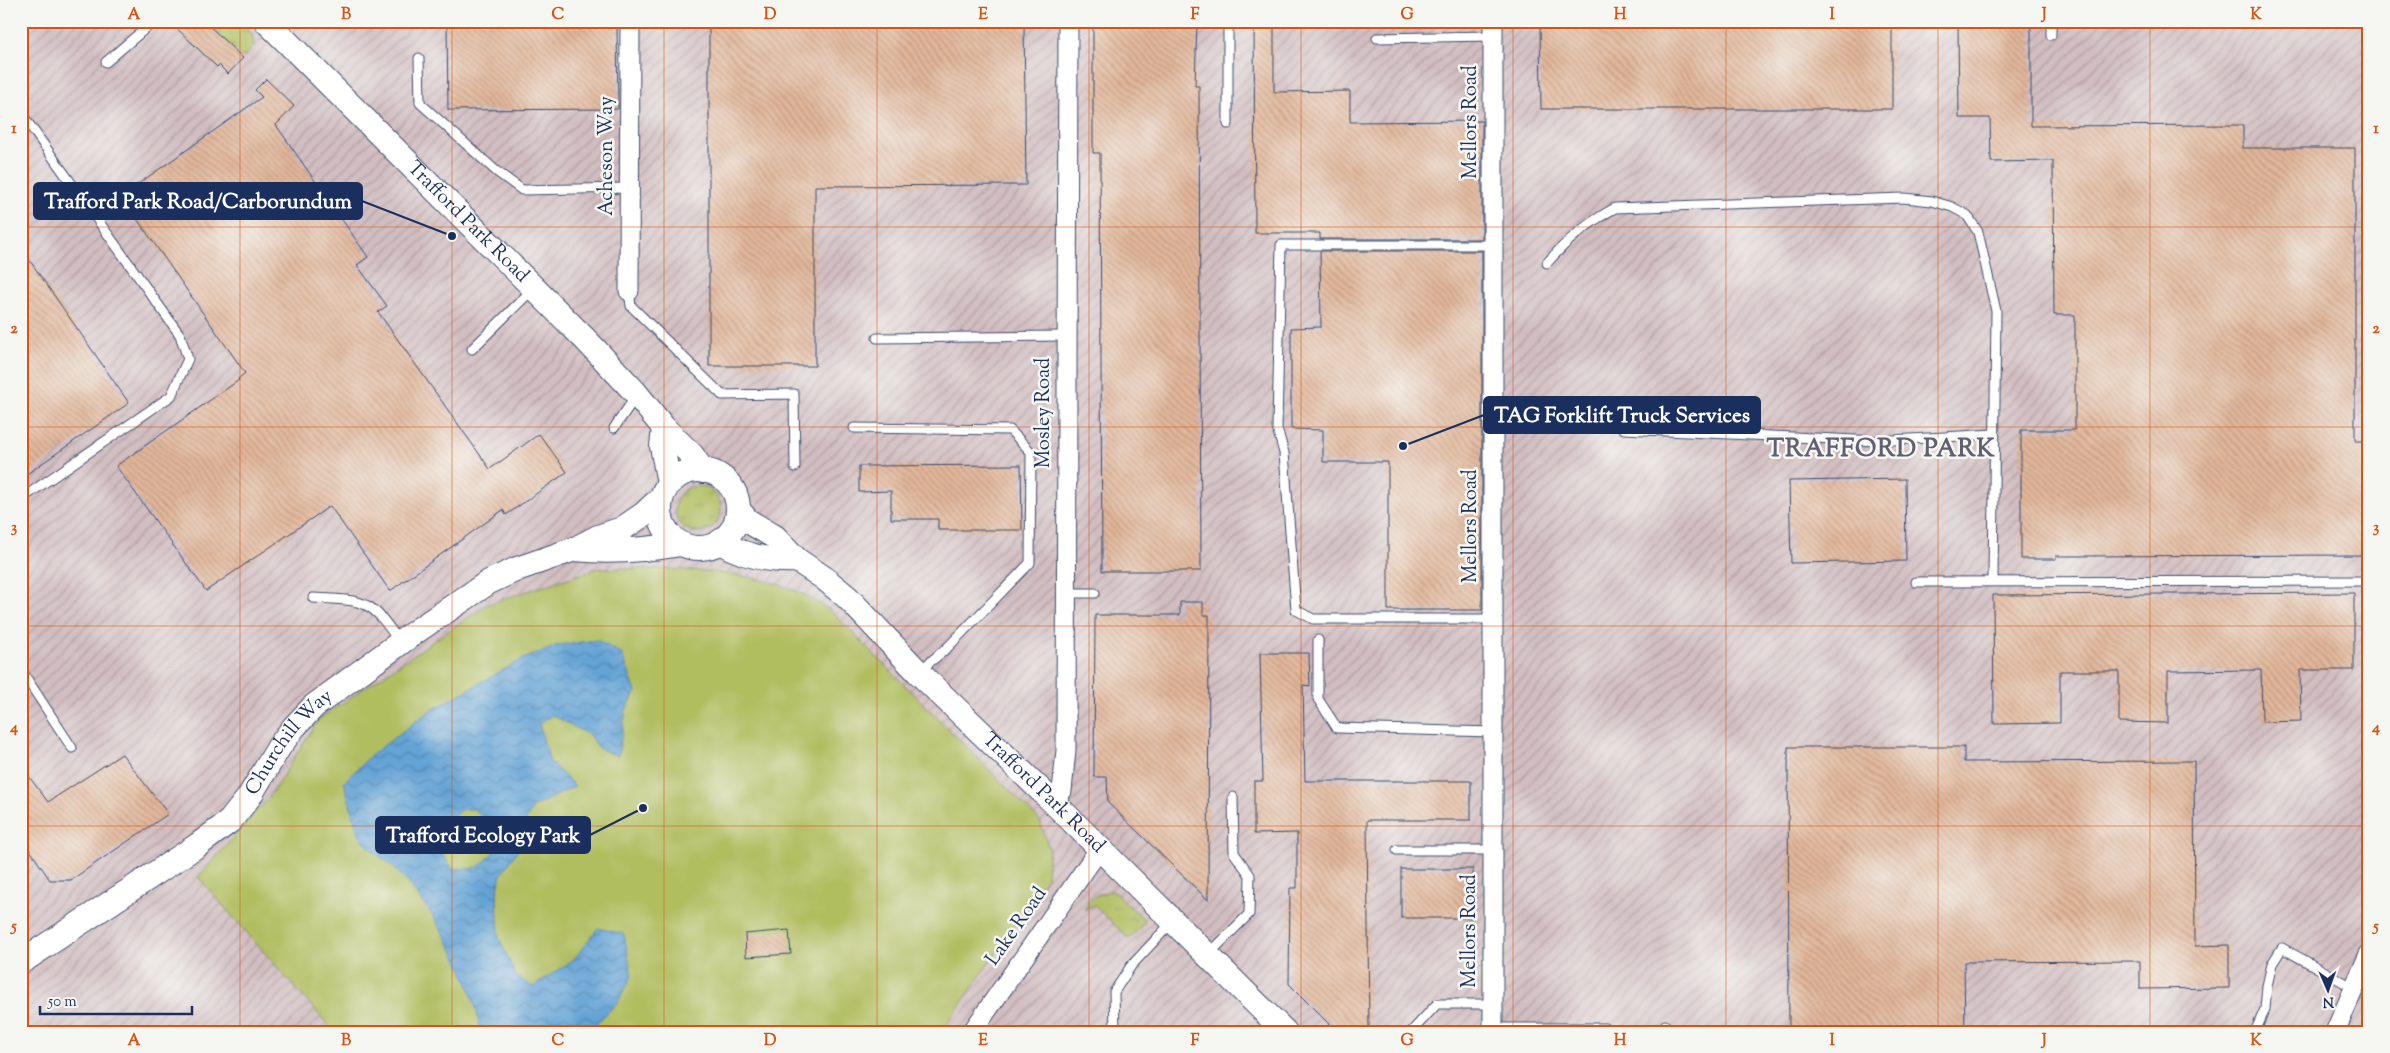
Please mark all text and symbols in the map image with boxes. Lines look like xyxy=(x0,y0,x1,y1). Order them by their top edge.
text: A xyxy=(128,4,141,27)
text: B xyxy=(341,4,351,27)
text: C xyxy=(552,4,565,27)
text: D xyxy=(764,4,777,27)
text: E xyxy=(978,4,988,27)
text: F xyxy=(1191,4,1200,27)
text: G xyxy=(1400,4,1414,27)
text: H xyxy=(1614,4,1627,27)
text: I xyxy=(1829,4,1835,27)
text: J xyxy=(2040,4,2047,27)
text: K xyxy=(2250,4,2262,27)
street label: Mellors Road xyxy=(1457,65,1486,179)
street label: Acheson Way xyxy=(593,96,622,216)
text: 1 xyxy=(11,118,17,141)
text: 1 xyxy=(2373,118,2379,141)
street label: Trafford Park Road xyxy=(400,155,536,290)
callout: Trafford Park Road/Carborundum xyxy=(34,183,362,219)
text: Trafford Park Road/Carborundum xyxy=(44,188,353,218)
text: 2 xyxy=(10,318,18,341)
text: 2 xyxy=(2372,318,2380,341)
street label: Mosley Road xyxy=(1030,358,1059,468)
callout: TAG Forklift Truck Services xyxy=(1484,397,1760,433)
text: TAG Forklift Truck Services xyxy=(1494,402,1750,432)
district label: TRAFFORD PARK xyxy=(1766,432,1996,468)
street label: Mellors Road xyxy=(1457,469,1486,583)
text: 3 xyxy=(11,517,18,540)
text: 3 xyxy=(2373,517,2380,540)
street label: Churchill Way xyxy=(239,682,339,801)
text: 4 xyxy=(9,717,18,740)
text: 4 xyxy=(2371,717,2380,740)
street label: Trafford Park Road xyxy=(975,726,1112,860)
callout: Trafford Ecology Park xyxy=(376,817,590,853)
text: Trafford Ecology Park xyxy=(386,822,581,852)
street label: Mellors Road xyxy=(1456,874,1485,988)
street label: Lake Road xyxy=(979,882,1055,972)
text: 5 xyxy=(9,916,17,939)
text: 5 xyxy=(2371,916,2379,939)
north arrow xyxy=(2302,966,2352,1016)
scale bar xyxy=(40,983,192,1015)
text: N xyxy=(2322,991,2334,1011)
text: 50 m xyxy=(47,992,77,1013)
text: A xyxy=(128,1030,141,1053)
text: B xyxy=(341,1030,351,1053)
text: C xyxy=(552,1030,565,1053)
text: D xyxy=(764,1030,777,1053)
text: E xyxy=(978,1030,988,1053)
text: F xyxy=(1191,1030,1200,1053)
text: G xyxy=(1400,1030,1414,1053)
text: H xyxy=(1614,1030,1627,1053)
text: I xyxy=(1829,1030,1835,1053)
text: J xyxy=(2040,1030,2047,1053)
text: K xyxy=(2250,1030,2262,1053)

